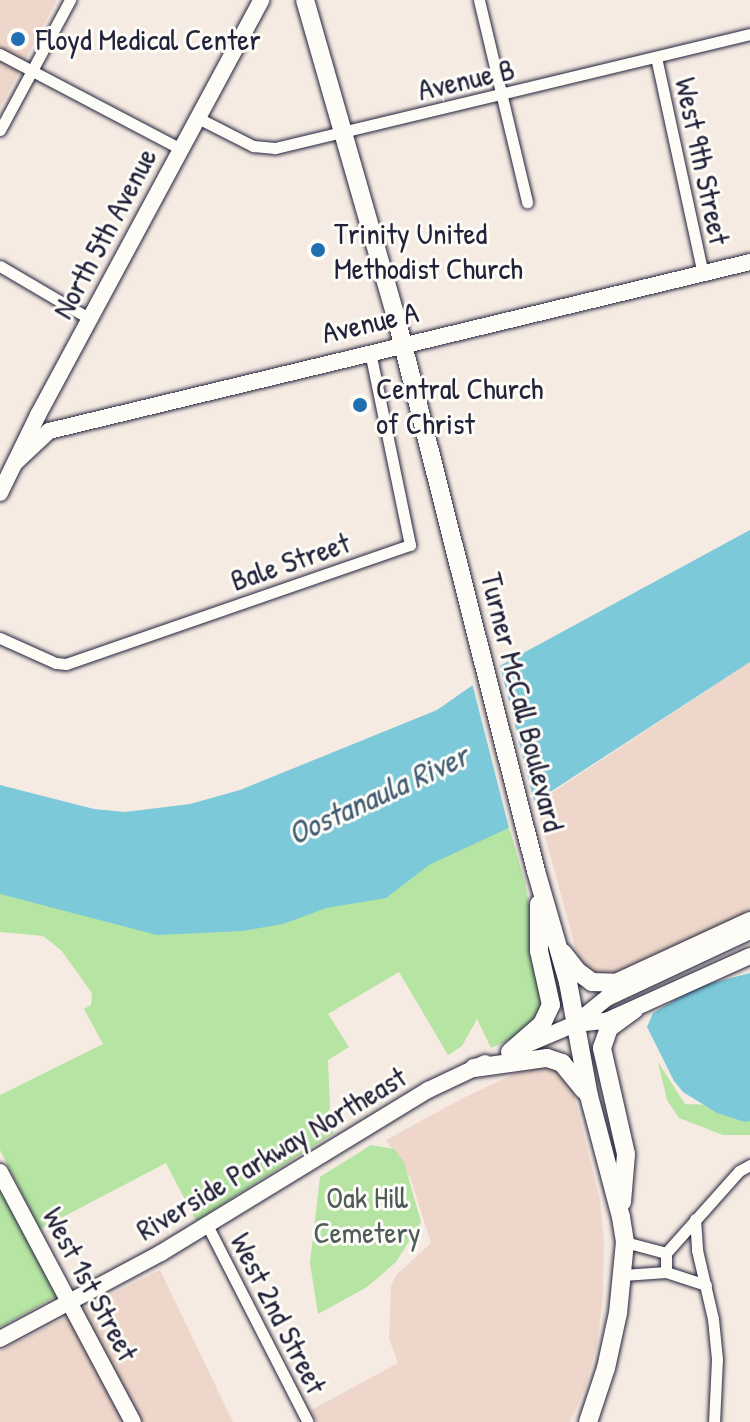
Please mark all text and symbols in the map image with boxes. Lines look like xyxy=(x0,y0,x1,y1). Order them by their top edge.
place label: Floyd Medical Center xyxy=(36,21,261,57)
marker: Floyd Medical Center xyxy=(7,28,29,50)
street label: Avenue B xyxy=(414,50,518,108)
street label: West 9th Street xyxy=(668,74,738,248)
street label: North 5th Avenue xyxy=(44,142,164,324)
place label: Trinity United Methodist Church xyxy=(334,215,523,286)
marker: Trinity United Methodist Church xyxy=(309,241,327,259)
street label: Avenue A xyxy=(318,293,422,351)
place label: Central Church of Christ xyxy=(376,370,543,440)
marker: Central Church of Christ xyxy=(351,396,369,414)
street label: Bale Street xyxy=(226,524,354,598)
street label: Turner McCall Boulevard xyxy=(473,569,573,835)
water label: Oostanaula River xyxy=(282,737,474,853)
street label: Riverside Parkway Northeast xyxy=(130,1058,412,1248)
park label: Oak Hill Cemetery xyxy=(313,1179,421,1250)
street label: West 1st Street xyxy=(36,1201,146,1367)
street label: West 2nd Street xyxy=(223,1227,335,1399)

